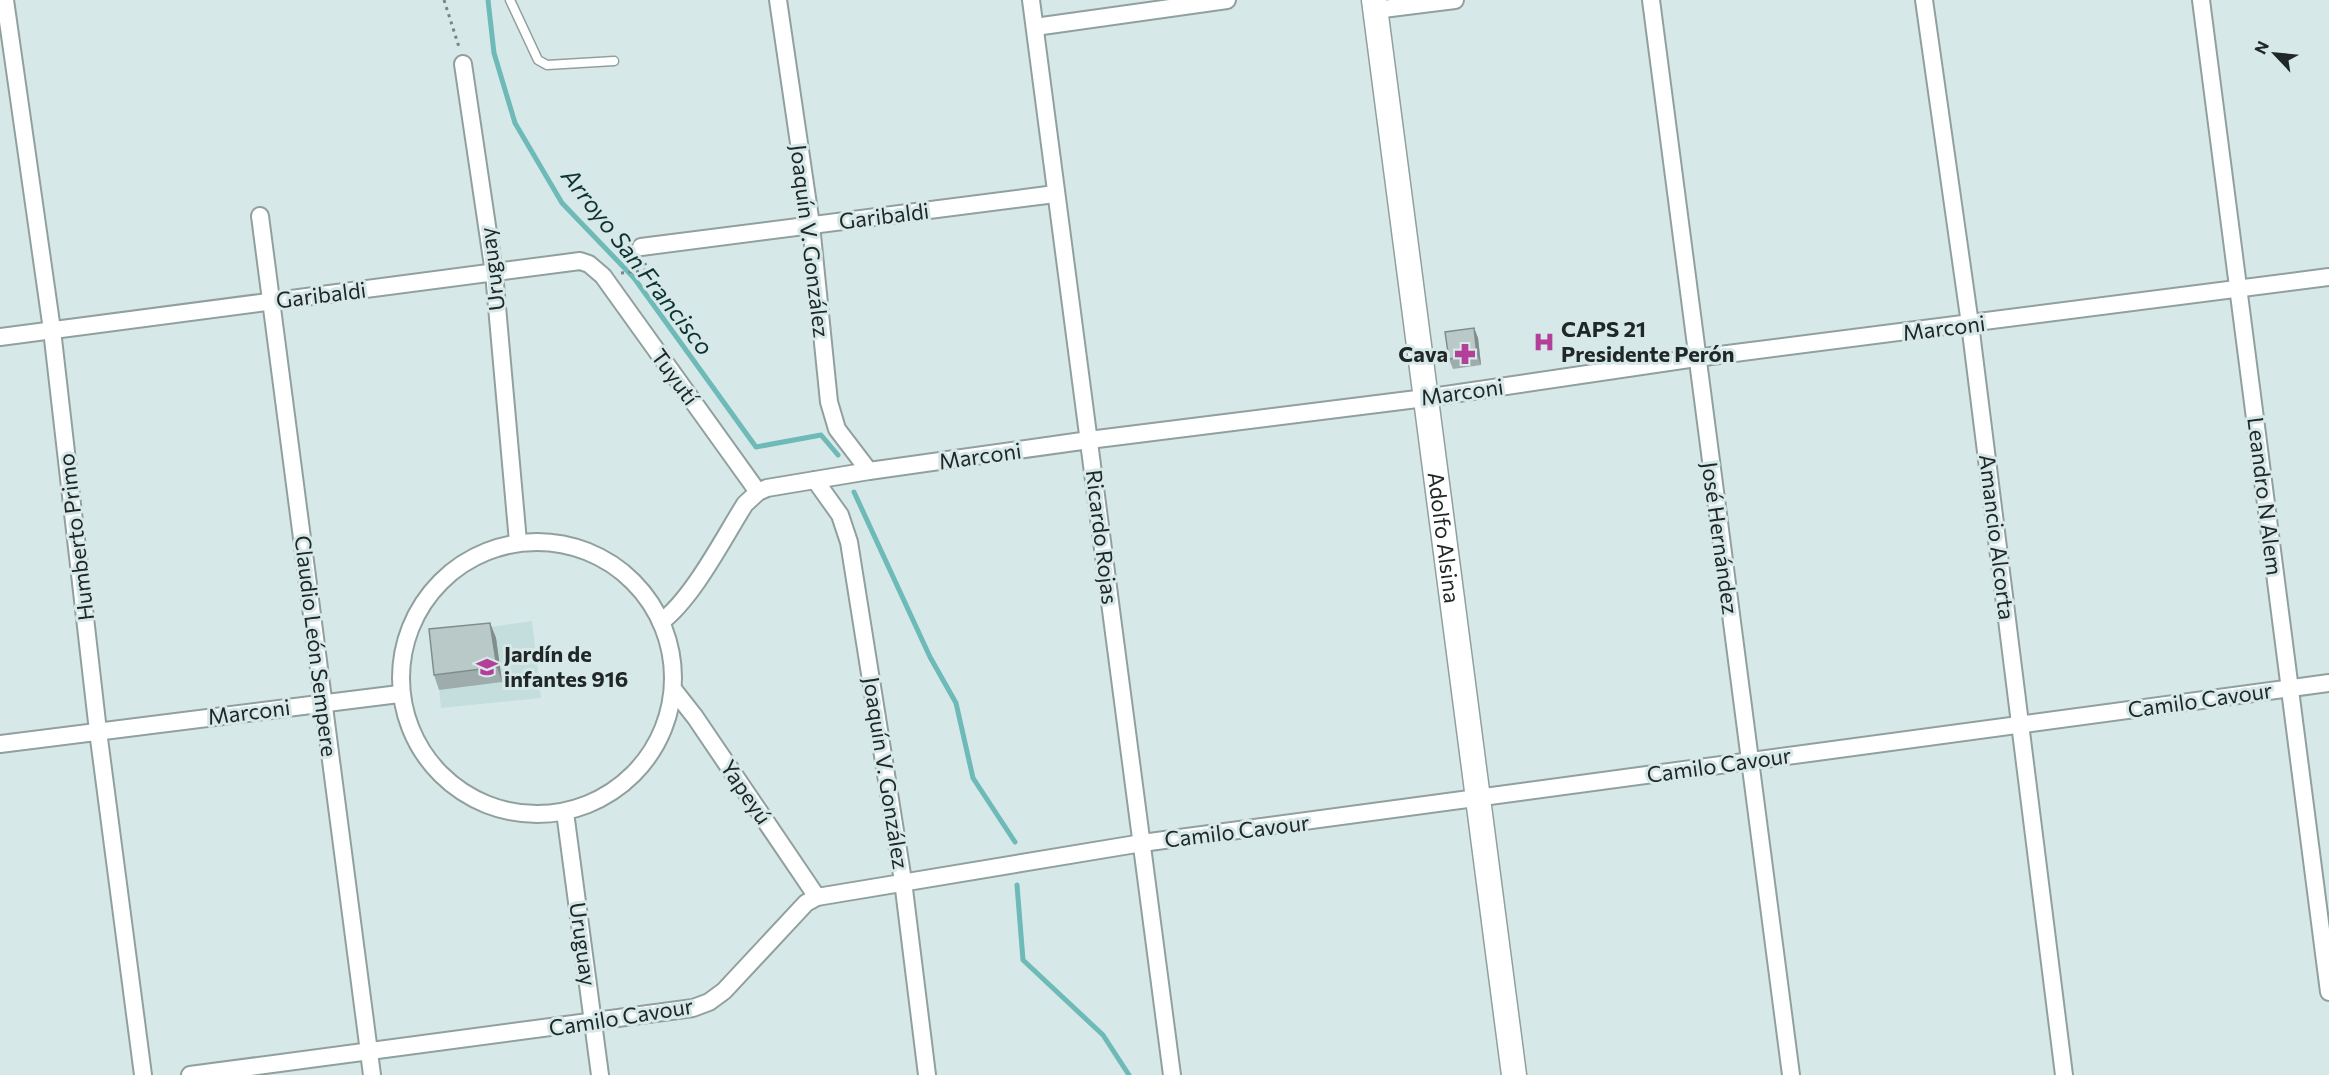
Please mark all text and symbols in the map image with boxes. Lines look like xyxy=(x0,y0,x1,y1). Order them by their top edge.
north arrow xyxy=(2245,24,2305,84)
text: N xyxy=(2250,38,2272,57)
street label: Joaquín V. González xyxy=(785,143,836,339)
water label: Arroyo San Francisco xyxy=(556,161,720,360)
street label: Garibaldi xyxy=(837,197,931,234)
street label: Uruguay xyxy=(473,226,510,312)
street label: Garibaldi xyxy=(274,276,368,313)
street label: Marconi xyxy=(1901,309,1987,346)
place label: CAPS 21 Presidente Perón xyxy=(1561,315,1734,367)
hospital icon: CAPS 21 Presidente Perón xyxy=(1532,330,1556,354)
place label: Cava xyxy=(1398,340,1448,367)
pharmacy icon: Cava xyxy=(1453,342,1477,366)
street label: Tuyutí xyxy=(646,343,706,411)
street label: Marconi xyxy=(1419,372,1505,411)
street label: Leandro N Alem xyxy=(2242,415,2289,577)
street label: Marconi xyxy=(937,436,1023,475)
street label: Humberto Primo xyxy=(52,452,99,622)
street label: Amancio Alcorta xyxy=(1974,453,2021,621)
street label: José Hernández xyxy=(1696,460,1745,616)
street label: Ricardo Rojas xyxy=(1081,468,1124,606)
street label: Adolfo Alsina xyxy=(1423,470,1466,605)
street label: Claudio León Sempere xyxy=(290,534,343,758)
place label: Jardín de infantes 916 xyxy=(504,640,628,692)
school or university icon: Jardín de infantes 916 xyxy=(475,655,499,679)
street label: Joaquín V. González xyxy=(858,675,915,871)
street label: Camilo Cavour xyxy=(2126,676,2274,723)
street label: Marconi xyxy=(206,693,292,730)
street label: Camilo Cavour xyxy=(1645,741,1793,788)
street label: Yapeyú xyxy=(715,754,778,829)
street label: Camilo Cavour xyxy=(1163,808,1311,853)
street label: Uruguay xyxy=(564,900,603,987)
street label: Camilo Cavour xyxy=(547,992,695,1041)

